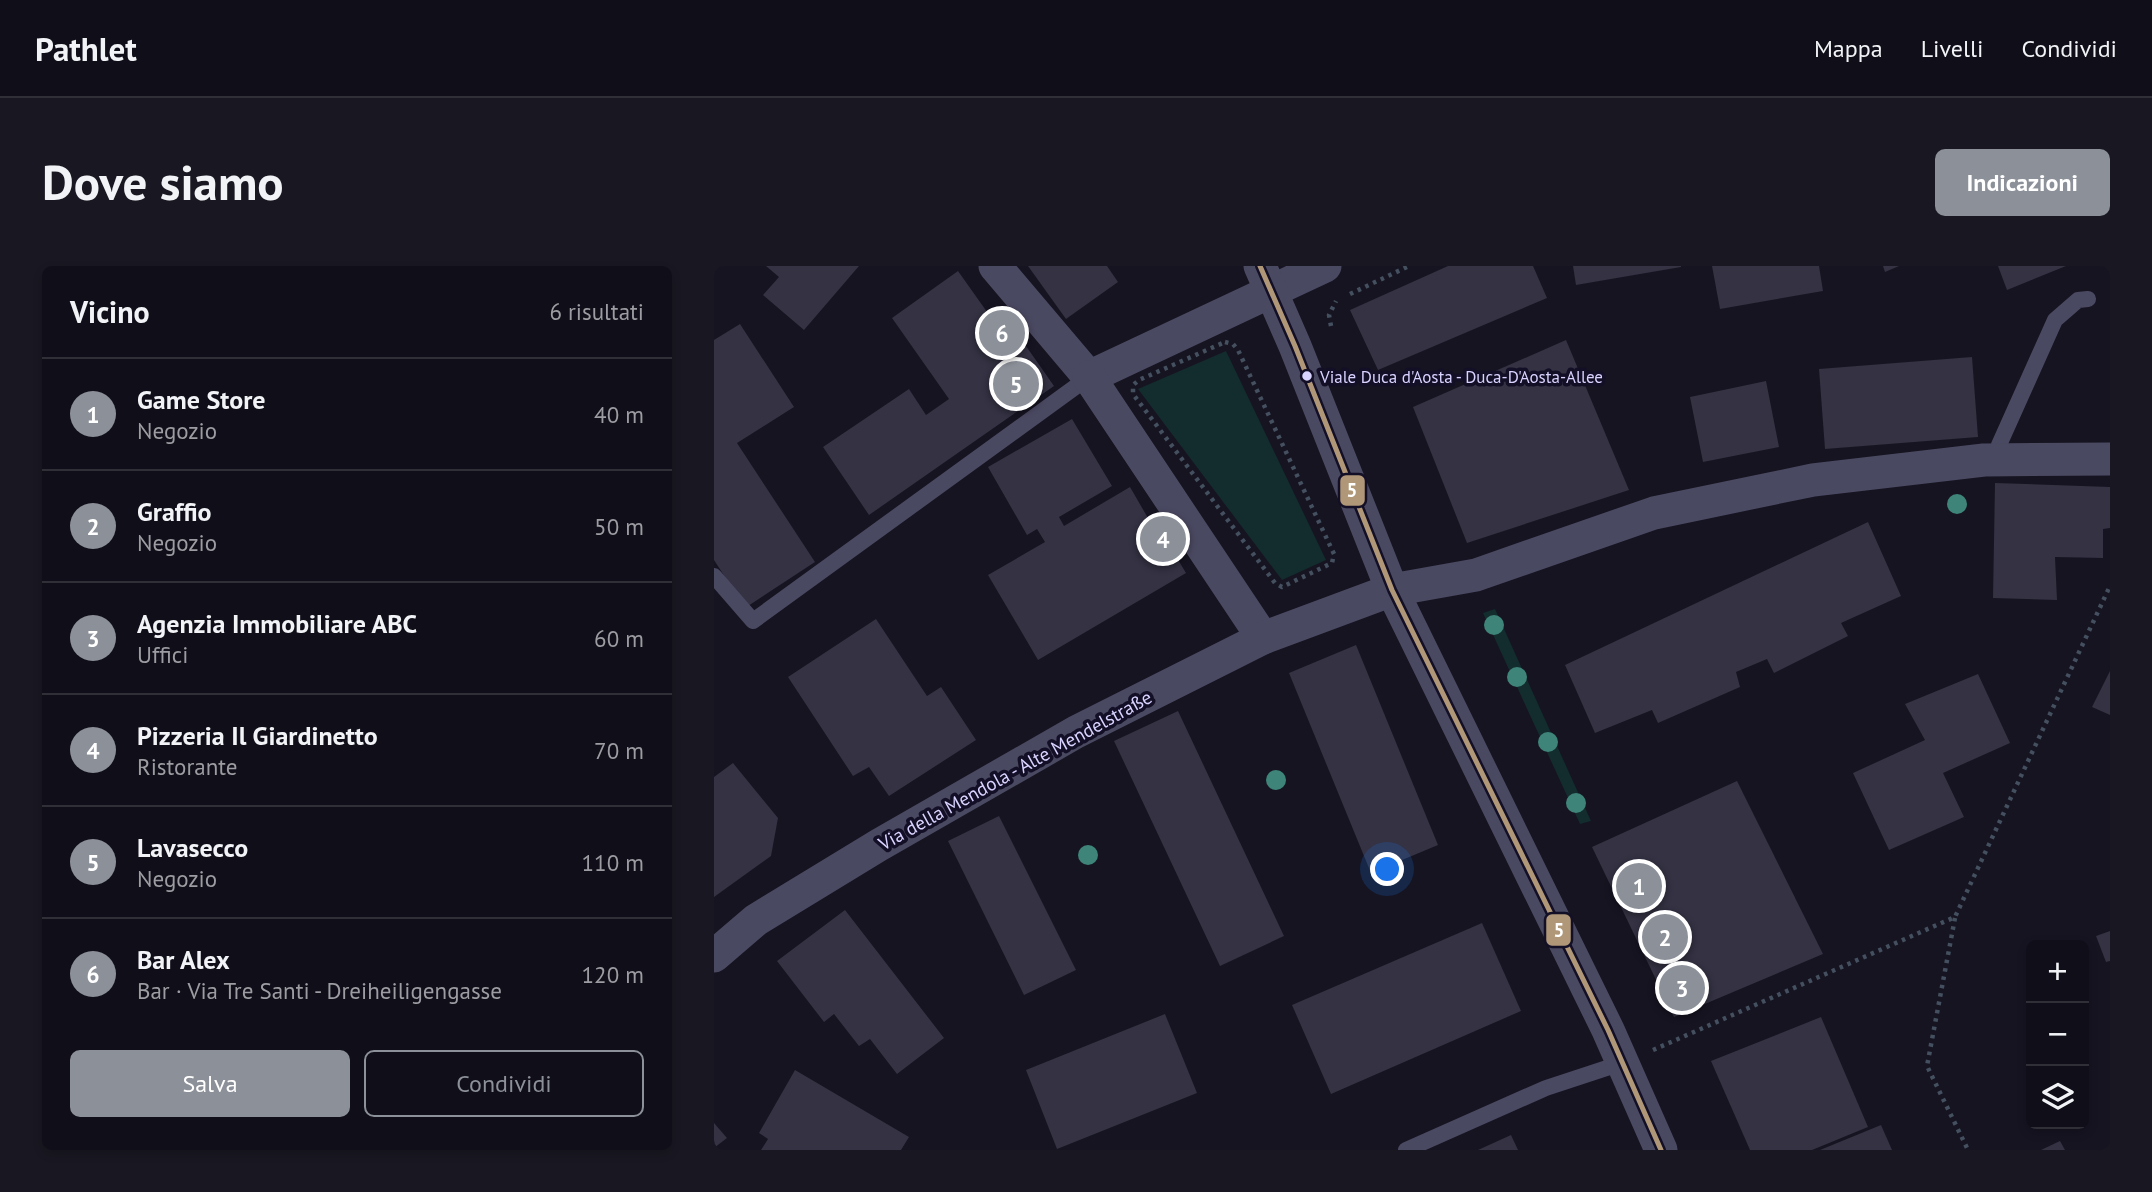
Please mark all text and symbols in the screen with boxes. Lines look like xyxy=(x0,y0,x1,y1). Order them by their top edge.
text: Pathlet xyxy=(35,27,137,70)
text: Mappa xyxy=(1814,33,1883,64)
text: Livelli xyxy=(1921,33,1983,64)
text: Condividi xyxy=(2021,33,2117,64)
button: Indicazioni xyxy=(1935,149,2110,216)
text: Dove siamo xyxy=(42,150,284,214)
text: Vicino xyxy=(70,292,150,331)
text: 6 risultati xyxy=(549,297,644,326)
pin: 6 xyxy=(979,307,1025,359)
pin: 5 xyxy=(993,358,1039,410)
place label: Viale Duca d'Aosta - Duca-D'Aosta-Allee xyxy=(1319,366,1603,388)
marker: Viale Duca d'Aosta - Duca-D'Aosta-Allee xyxy=(1300,369,1314,383)
text: Game Store xyxy=(137,383,265,416)
text: 1 xyxy=(86,400,100,429)
text: 40 m xyxy=(594,400,644,429)
text: Negozio xyxy=(137,416,217,445)
line badge: 5 xyxy=(1339,474,1366,507)
text: 5 xyxy=(1347,478,1357,502)
text: Graffio xyxy=(137,495,212,528)
text: 2 xyxy=(86,512,100,541)
text: 50 m xyxy=(594,512,644,541)
pin: 4 xyxy=(1140,513,1186,565)
text: Negozio xyxy=(137,528,217,557)
text: Agenzia Immobiliare ABC xyxy=(137,607,417,640)
text: 3 xyxy=(86,624,100,653)
text: 60 m xyxy=(594,624,644,653)
text: Uffici xyxy=(137,640,188,669)
street label: Via della Mendola - Alte Mendelstraße xyxy=(873,685,1156,856)
text: Pizzeria Il Giardinetto xyxy=(137,719,378,752)
text: 4 xyxy=(86,736,100,765)
text: 70 m xyxy=(594,736,644,765)
text: Ristorante xyxy=(137,752,237,781)
text: Lavasecco xyxy=(137,831,248,864)
text: 5 xyxy=(86,848,100,877)
text: 110 m xyxy=(582,848,644,877)
your location xyxy=(1370,852,1404,886)
pin: 1 xyxy=(1616,860,1662,912)
text: Negozio xyxy=(137,864,217,893)
pin: 2 xyxy=(1642,911,1688,963)
line badge: 5 xyxy=(1545,913,1572,947)
text: 5 xyxy=(1554,918,1564,942)
map controls xyxy=(2026,940,2089,1129)
button: + xyxy=(2026,940,2089,1003)
text: Bar Alex xyxy=(137,943,230,976)
text: 6 xyxy=(86,960,100,989)
text: 120 m xyxy=(582,960,644,989)
pin: 3 xyxy=(1659,962,1705,1014)
text: Bar · Via Tre Santi - Dreiheiligengasse xyxy=(137,976,502,1005)
button: − xyxy=(2026,1003,2089,1066)
button: Salva xyxy=(70,1050,350,1117)
button: Condividi xyxy=(364,1050,644,1117)
button: layers xyxy=(2026,1066,2089,1129)

